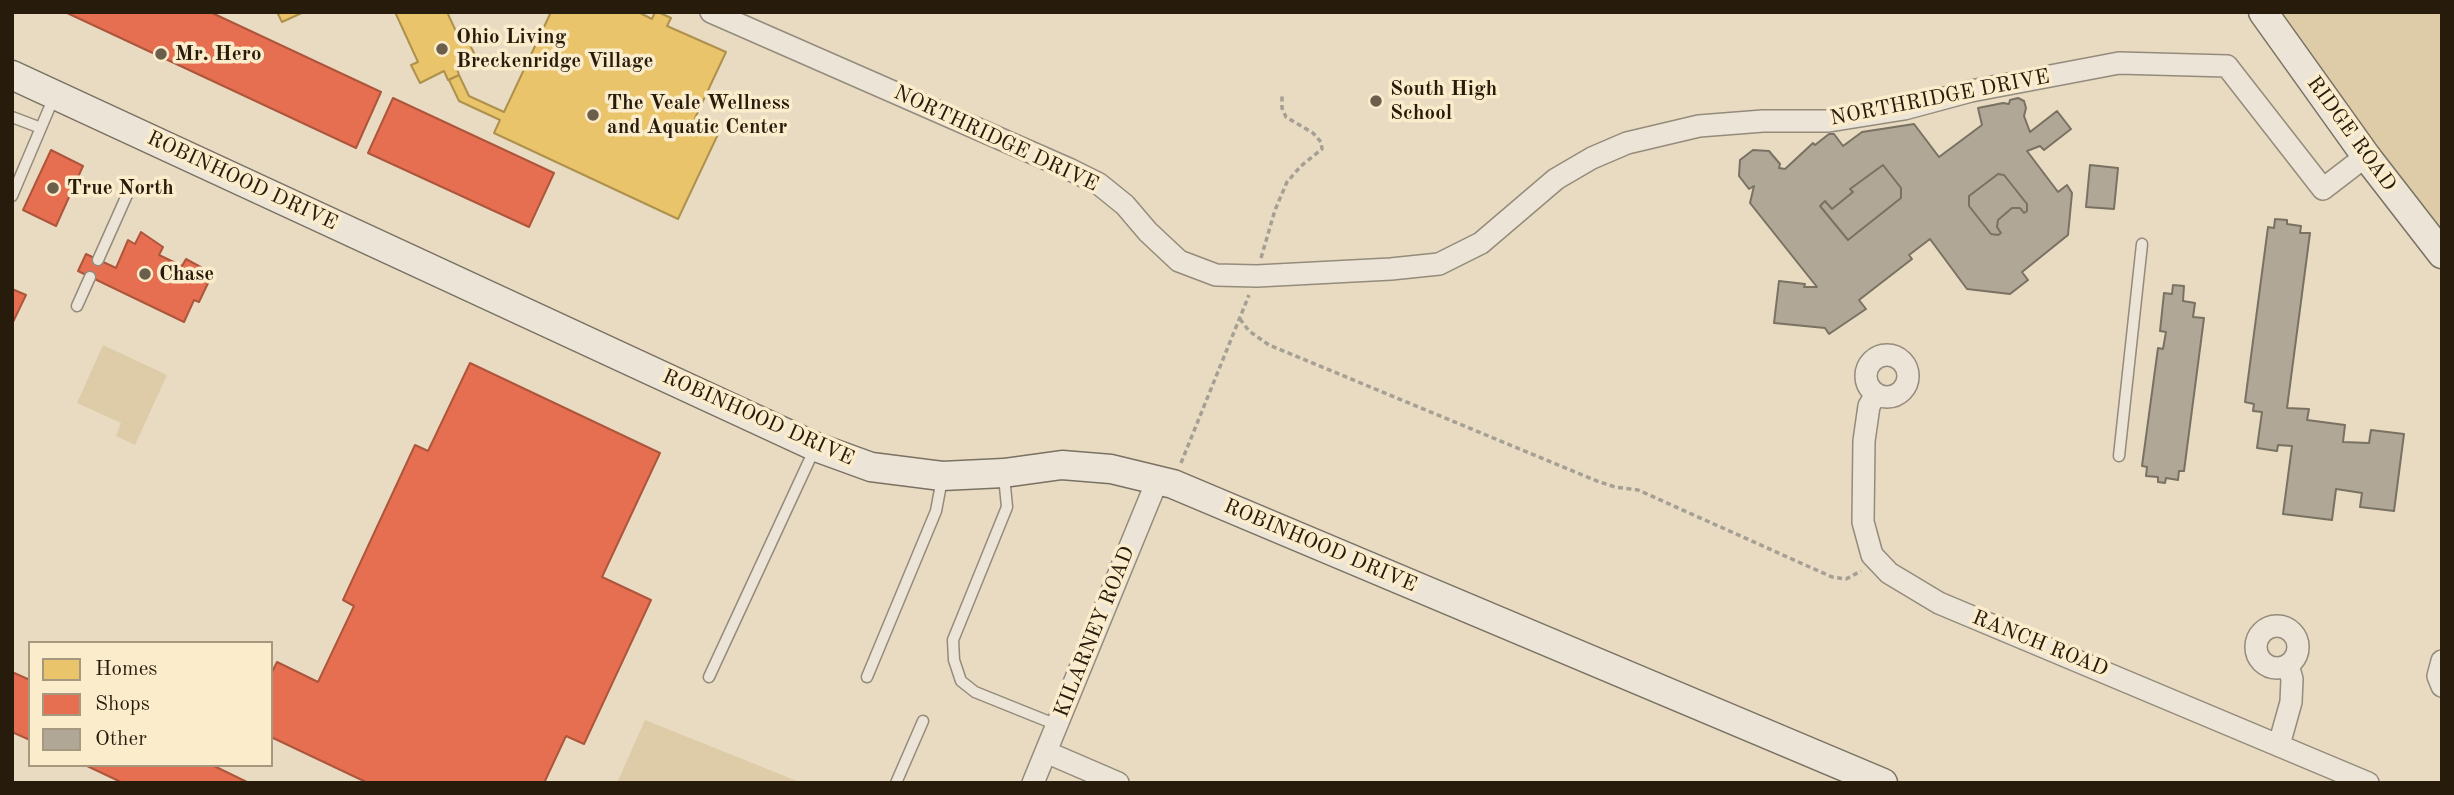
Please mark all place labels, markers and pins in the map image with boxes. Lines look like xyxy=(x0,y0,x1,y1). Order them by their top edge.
place label: Ohio Living Breckenridge Village xyxy=(456,24,653,74)
place label: Mr. Hero xyxy=(175,41,261,67)
marker: Ohio Living Breckenridge Village xyxy=(434,41,450,57)
marker: Mr. Hero xyxy=(153,46,169,62)
place label: South High School xyxy=(1390,76,1497,126)
place label: The Veale Wellness and Aquatic Center xyxy=(607,90,790,140)
marker: South High School xyxy=(1368,93,1384,109)
marker: The Veale Wellness and Aquatic Center xyxy=(585,107,601,123)
place label: True North xyxy=(67,175,174,201)
marker: True North xyxy=(45,180,61,196)
place label: Chase xyxy=(159,261,214,287)
marker: Chase xyxy=(137,266,153,282)

